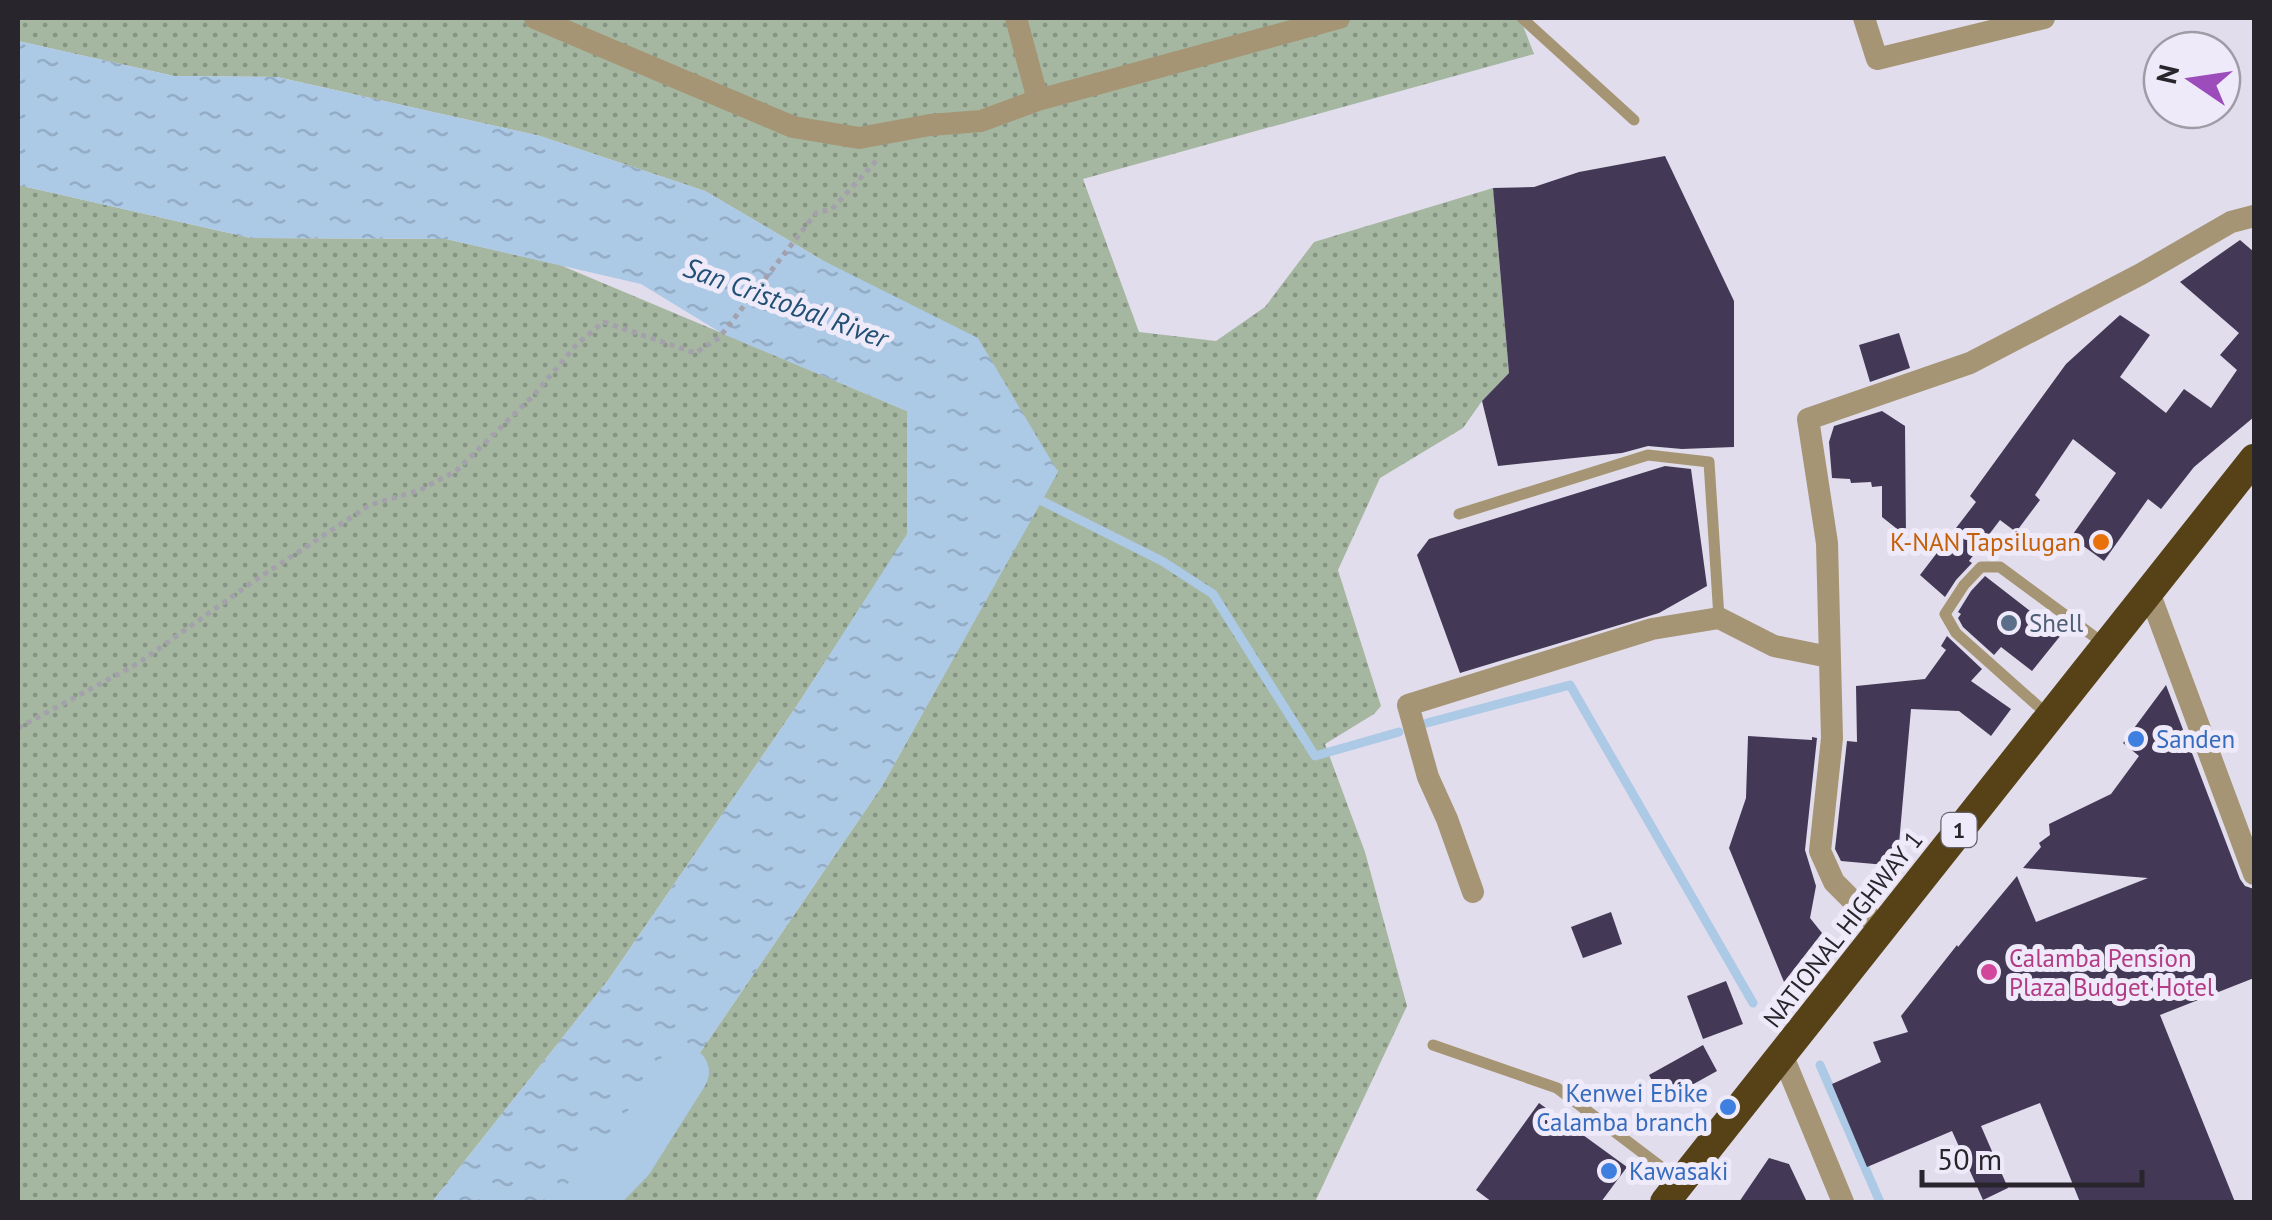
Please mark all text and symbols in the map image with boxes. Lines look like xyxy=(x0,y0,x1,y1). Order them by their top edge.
north arrow xyxy=(2142,30,2242,130)
text: N xyxy=(2147,61,2187,87)
water label: San Cristobal River xyxy=(679,248,895,357)
place label: K-NAN Tapsilugan xyxy=(1890,526,2081,558)
marker: K-NAN Tapsilugan xyxy=(2090,531,2112,553)
place label: Shell xyxy=(2029,607,2084,639)
marker: Shell xyxy=(1998,612,2020,634)
place label: Sanden xyxy=(2156,723,2235,755)
marker: Sanden xyxy=(2125,728,2147,750)
road number: 1 xyxy=(1942,813,1976,847)
street label: NATIONAL HIGHWAY 1 xyxy=(1756,824,1930,1034)
place label: Calamba Pension Plaza Budget Hotel xyxy=(2009,942,2215,1003)
marker: Calamba Pension Plaza Budget Hotel xyxy=(1978,961,2000,983)
place label: Kenwei Ebike Calamba branch xyxy=(1536,1077,1708,1138)
marker: Kenwei Ebike Calamba branch xyxy=(1717,1096,1739,1118)
scale bar xyxy=(1922,1125,2142,1187)
text: 50 m xyxy=(1937,1139,2002,1178)
place label: Kawasaki xyxy=(1629,1155,1728,1187)
marker: Kawasaki xyxy=(1598,1160,1620,1182)

